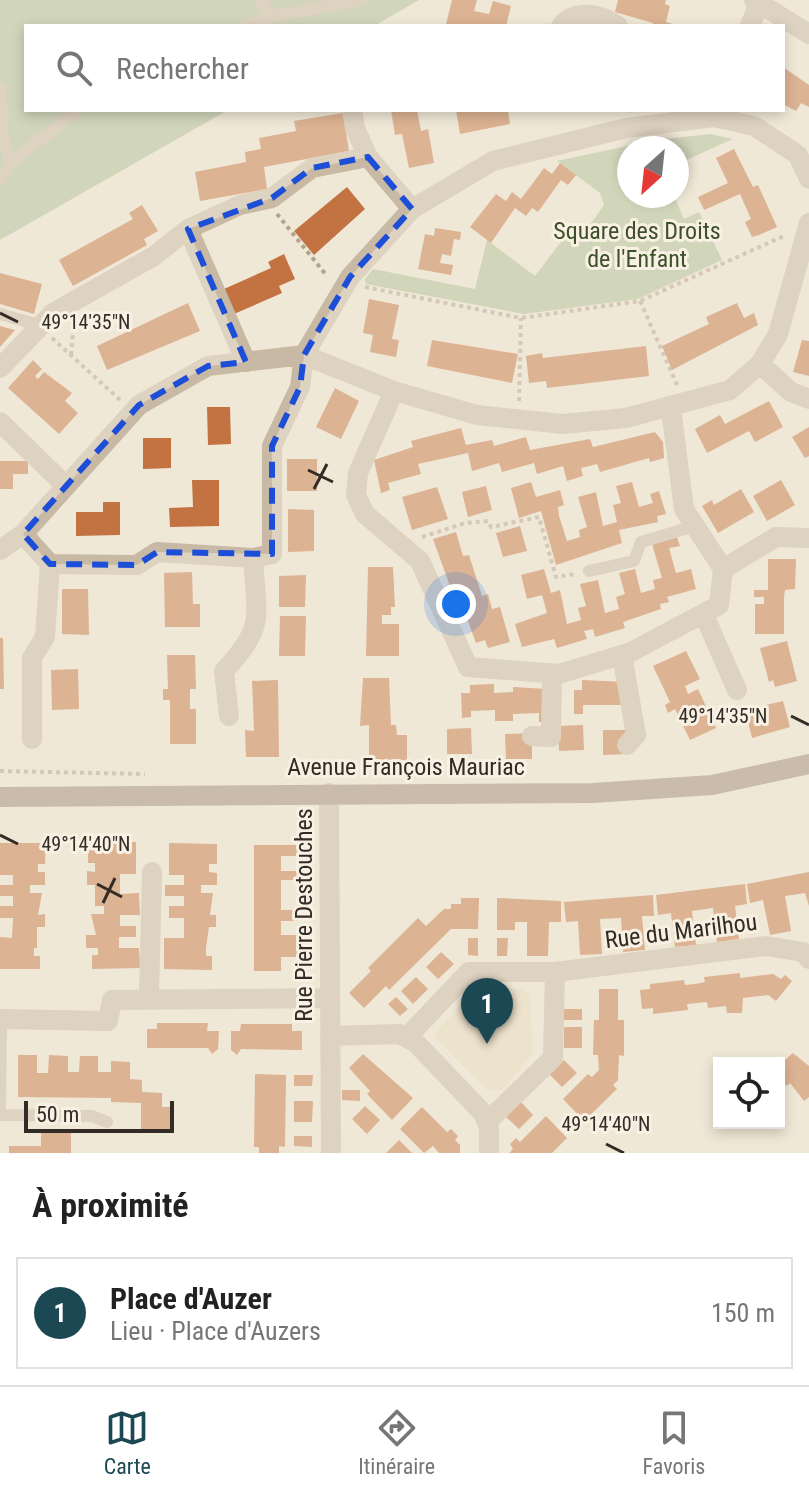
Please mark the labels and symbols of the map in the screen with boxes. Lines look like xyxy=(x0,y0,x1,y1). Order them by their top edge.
north arrow xyxy=(617,136,689,208)
park label: Square des Droits de l'Enfant xyxy=(553,217,721,273)
text: 49°14'35"N xyxy=(41,310,131,334)
your location xyxy=(436,584,476,624)
text: 49°14'35"N xyxy=(678,704,768,728)
street label: Avenue François Mauriac xyxy=(287,753,525,781)
street label: Rue Pierre Destouches xyxy=(290,808,318,1022)
text: 49°14'40"N xyxy=(41,832,131,856)
street label: Rue du Marilhou xyxy=(603,908,759,954)
pin: 1 xyxy=(461,978,513,1044)
scale bar xyxy=(24,1097,174,1133)
text: 49°14'40"N xyxy=(561,1112,651,1136)

